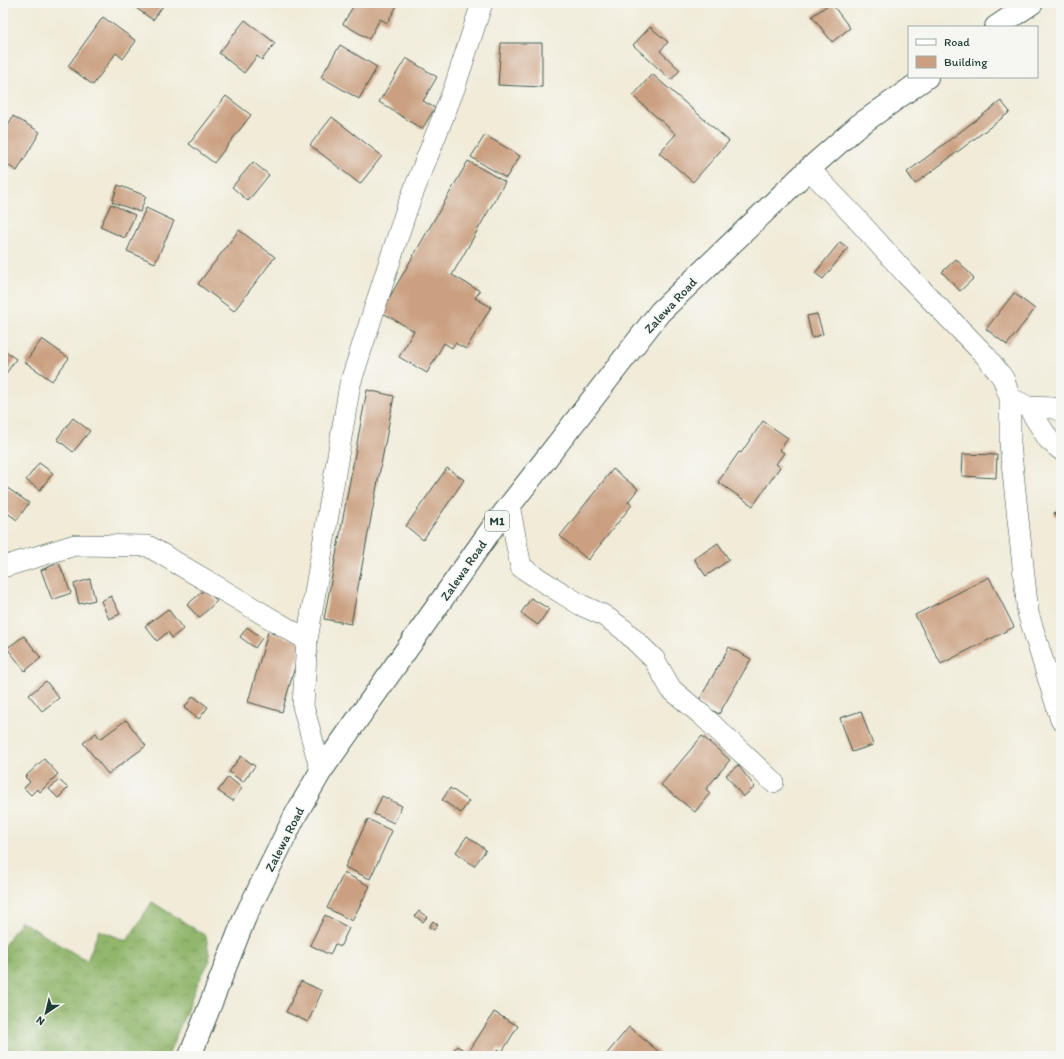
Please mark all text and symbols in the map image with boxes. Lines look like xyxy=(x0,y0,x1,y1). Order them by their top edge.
legend xyxy=(908,26,1038,78)
text: Road xyxy=(944,35,970,49)
text: Building xyxy=(944,55,988,69)
street label: Zalewa Road xyxy=(641,274,700,336)
road number: M1 xyxy=(485,511,509,531)
street label: Zalewa Road xyxy=(437,537,490,603)
street label: Zalewa Road xyxy=(262,804,307,874)
north arrow xyxy=(26,993,66,1033)
text: N xyxy=(34,1013,47,1028)

